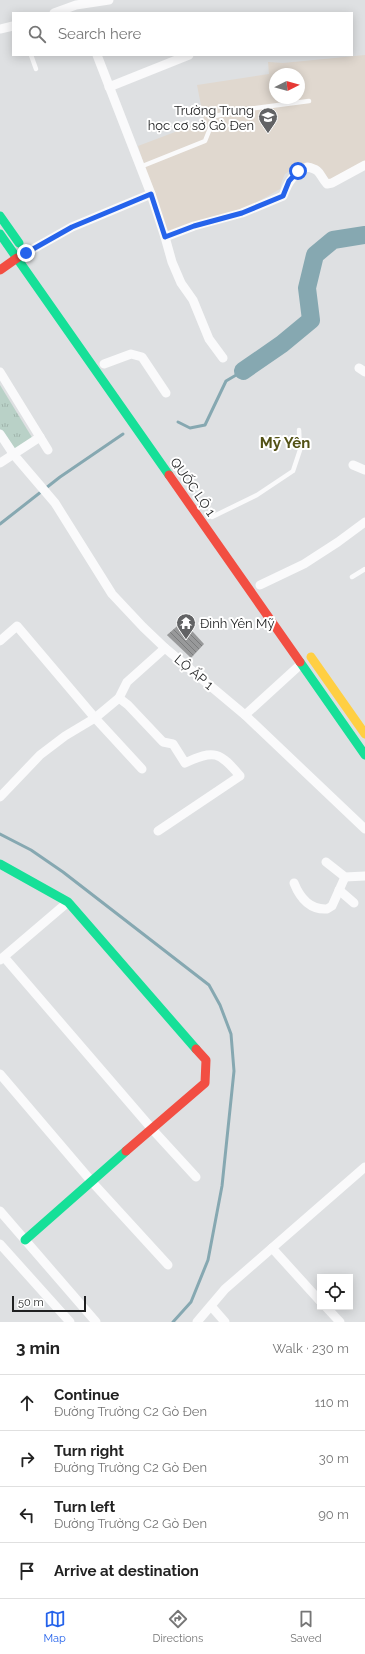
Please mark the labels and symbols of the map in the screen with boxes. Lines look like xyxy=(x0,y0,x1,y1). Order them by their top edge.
north arrow xyxy=(269,68,305,104)
place label: Trường Trung học cơ sở Gò Đen xyxy=(148,103,254,133)
school or university icon: Trường Trung học cơ sở Gò Đen xyxy=(257,106,279,134)
route start xyxy=(289,162,307,180)
route end xyxy=(17,244,35,262)
district label: Mỹ Yên xyxy=(260,434,310,452)
street label: QUỐC LỘ 1 xyxy=(167,454,220,519)
temple icon: Đình Yên Mỹ xyxy=(175,612,197,640)
place label: Đình Yên Mỹ xyxy=(200,616,274,631)
street label: LỘ ẤP 1 xyxy=(172,651,217,693)
scale bar xyxy=(12,1294,86,1313)

